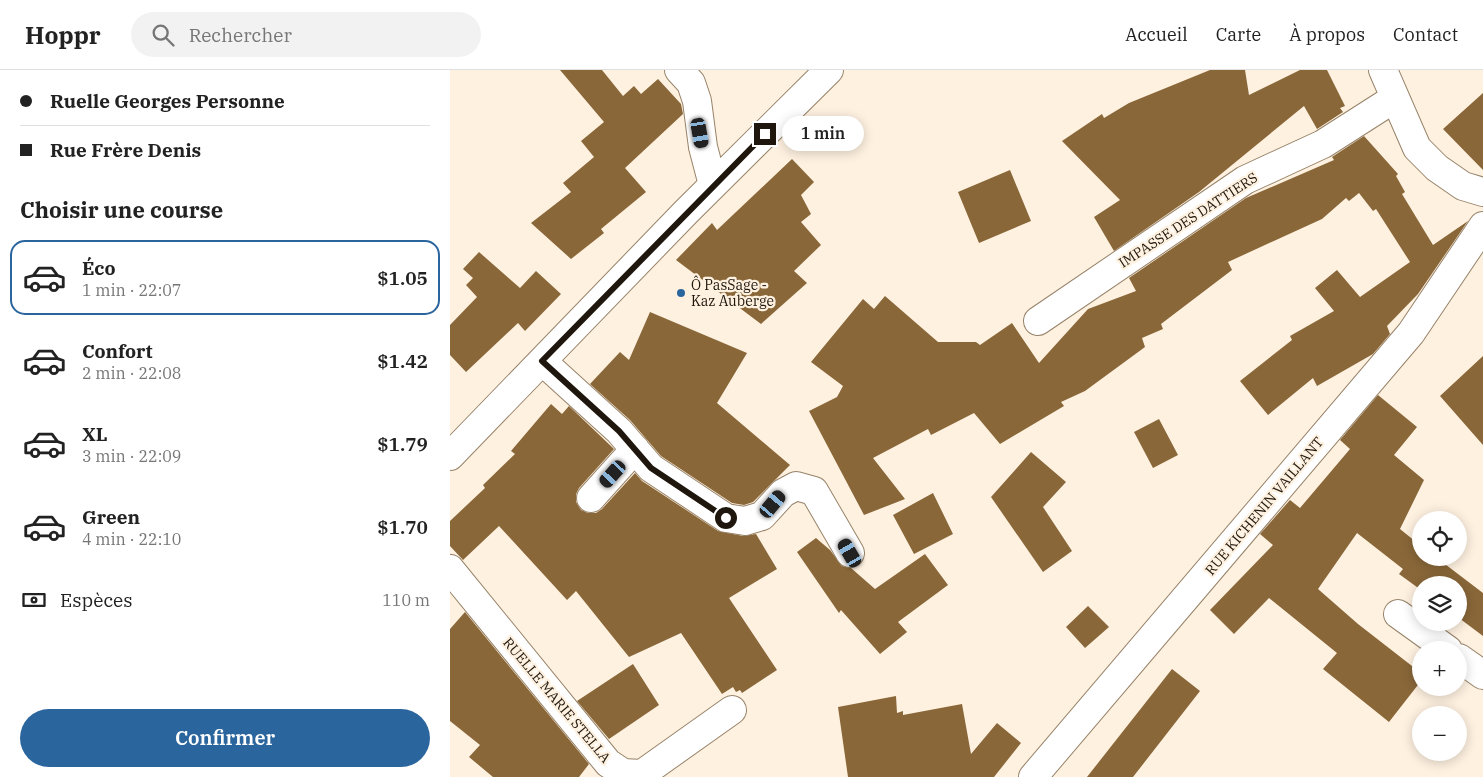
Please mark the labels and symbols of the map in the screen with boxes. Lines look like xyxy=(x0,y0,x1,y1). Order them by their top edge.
callout: 1 min xyxy=(782,116,865,152)
car xyxy=(690,117,709,149)
route end xyxy=(754,123,776,145)
street label: IMPASSE DES DATTIERS xyxy=(1115,168,1261,272)
place label: Ô PasSage - Kaz Auberge xyxy=(691,275,774,310)
marker: Ô PasSage - Kaz Auberge xyxy=(675,287,687,299)
street label: RUE KICHENIN VAILLANT xyxy=(1201,433,1327,579)
car xyxy=(597,458,628,490)
car xyxy=(757,488,788,520)
route start xyxy=(715,507,737,529)
car xyxy=(836,536,863,570)
street label: RUELLE MARIE STELLA xyxy=(499,634,615,767)

